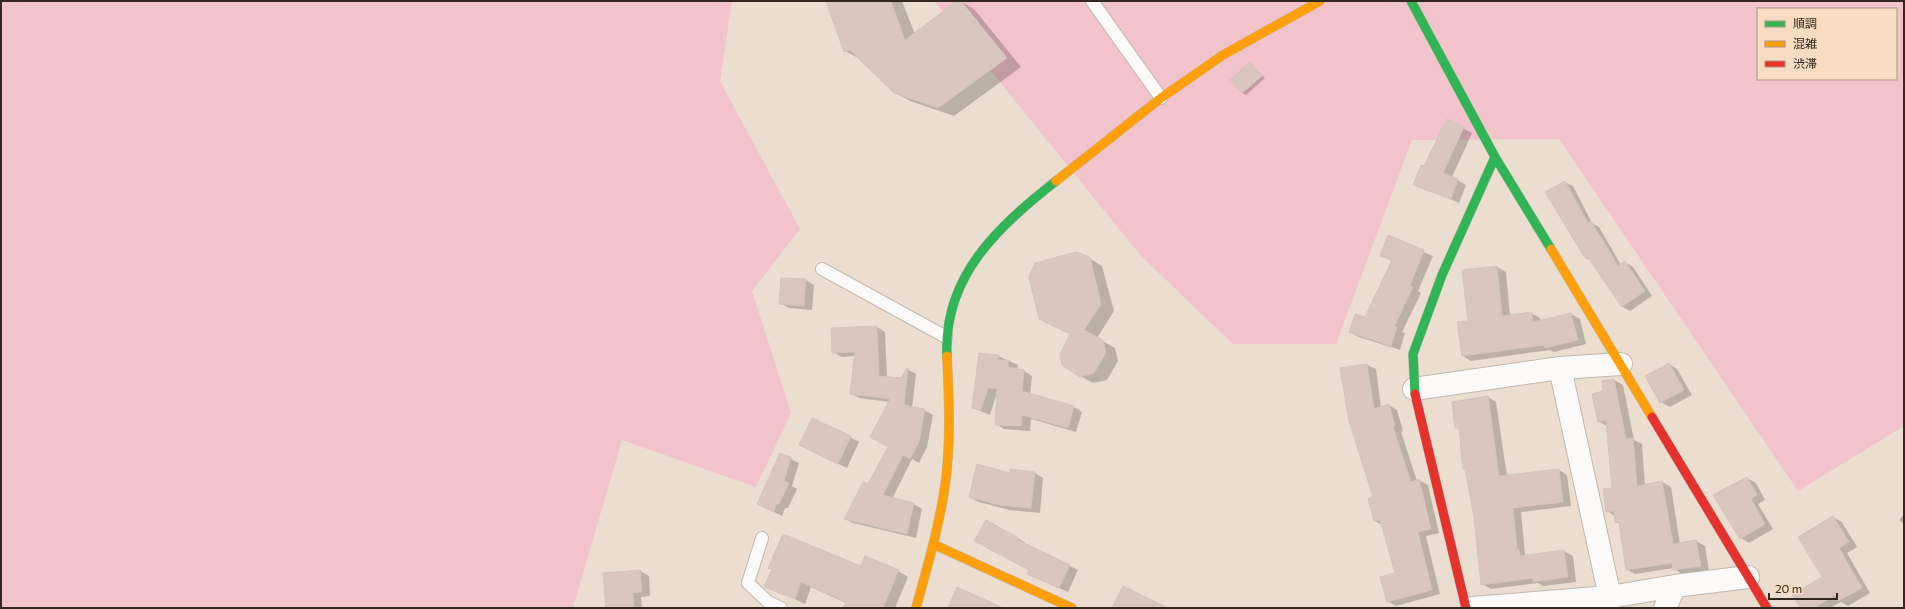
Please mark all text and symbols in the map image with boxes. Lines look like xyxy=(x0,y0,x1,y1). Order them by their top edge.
legend xyxy=(1757,8,1897,80)
text: 順調 xyxy=(1793,16,1817,30)
text: 混雑 xyxy=(1793,36,1817,50)
text: 渋滞 xyxy=(1793,56,1817,70)
scale bar xyxy=(1769,575,1837,601)
text: 20 m xyxy=(1775,581,1802,595)

